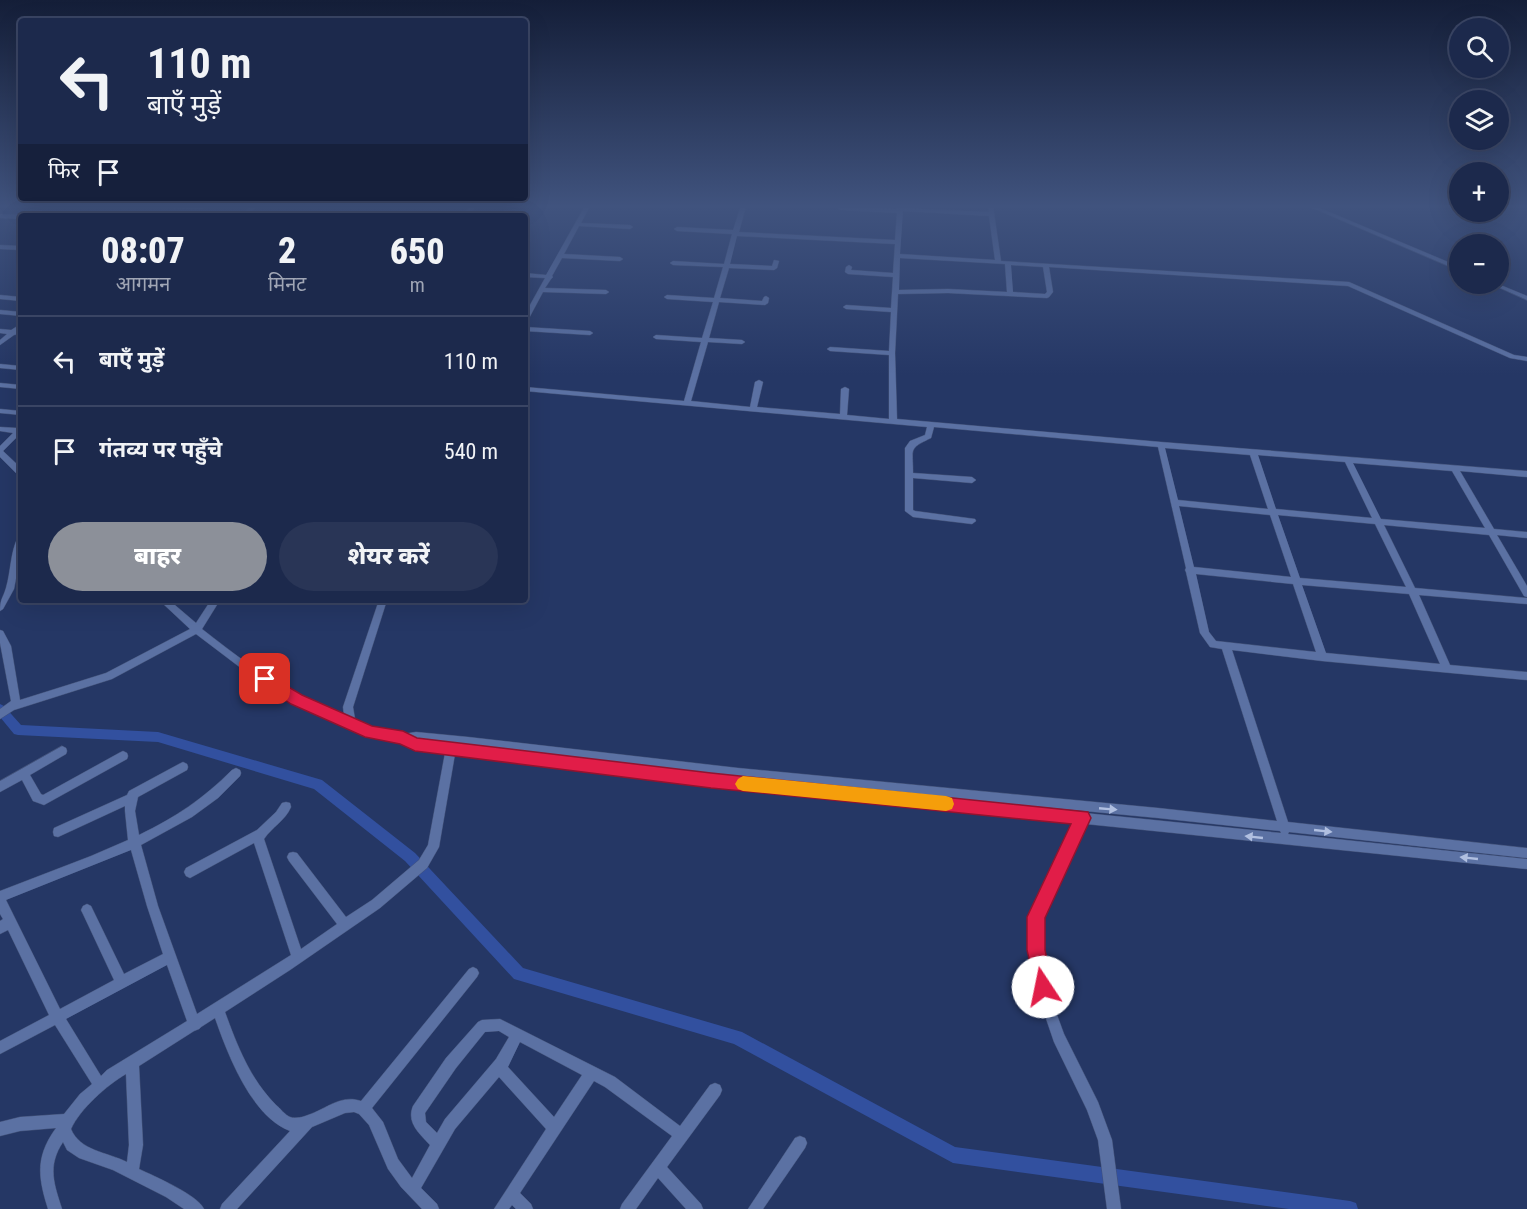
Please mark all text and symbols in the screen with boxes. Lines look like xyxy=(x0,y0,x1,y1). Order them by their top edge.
map controls xyxy=(1449,18,1509,294)
button: search xyxy=(1449,18,1509,78)
text: 110 m xyxy=(147,39,252,88)
icon: left xyxy=(48,42,126,120)
text: बाएँ मुड़ें xyxy=(147,89,221,121)
button: layers xyxy=(1449,90,1509,150)
icon: arrive xyxy=(92,156,125,189)
text: फिर xyxy=(48,158,80,183)
button: + xyxy=(1449,162,1509,222)
text: 08:07 xyxy=(101,230,185,272)
text: 2 xyxy=(278,230,296,272)
text: 650 xyxy=(390,231,445,273)
button: − xyxy=(1449,234,1509,294)
text: आगमन xyxy=(116,272,170,296)
text: मिनट xyxy=(268,272,306,296)
text: m xyxy=(410,273,425,297)
icon: left xyxy=(48,345,81,378)
text: बाएँ मुड़ें xyxy=(99,347,164,372)
text: 110 m xyxy=(444,349,498,374)
icon: arrive xyxy=(48,435,81,468)
text: गंतव्य पर पहुँचे xyxy=(99,437,222,462)
text: 540 m xyxy=(444,439,498,464)
button: बाहर xyxy=(48,522,267,591)
button: शेयर करें xyxy=(279,522,498,591)
pin xyxy=(239,653,290,704)
icon: arrive xyxy=(248,662,281,695)
one-way arrow xyxy=(1099,804,1118,813)
one-way arrow xyxy=(1313,826,1332,836)
one-way arrow xyxy=(1244,832,1263,841)
one-way arrow xyxy=(1459,853,1478,863)
position arrow xyxy=(1011,955,1075,1019)

